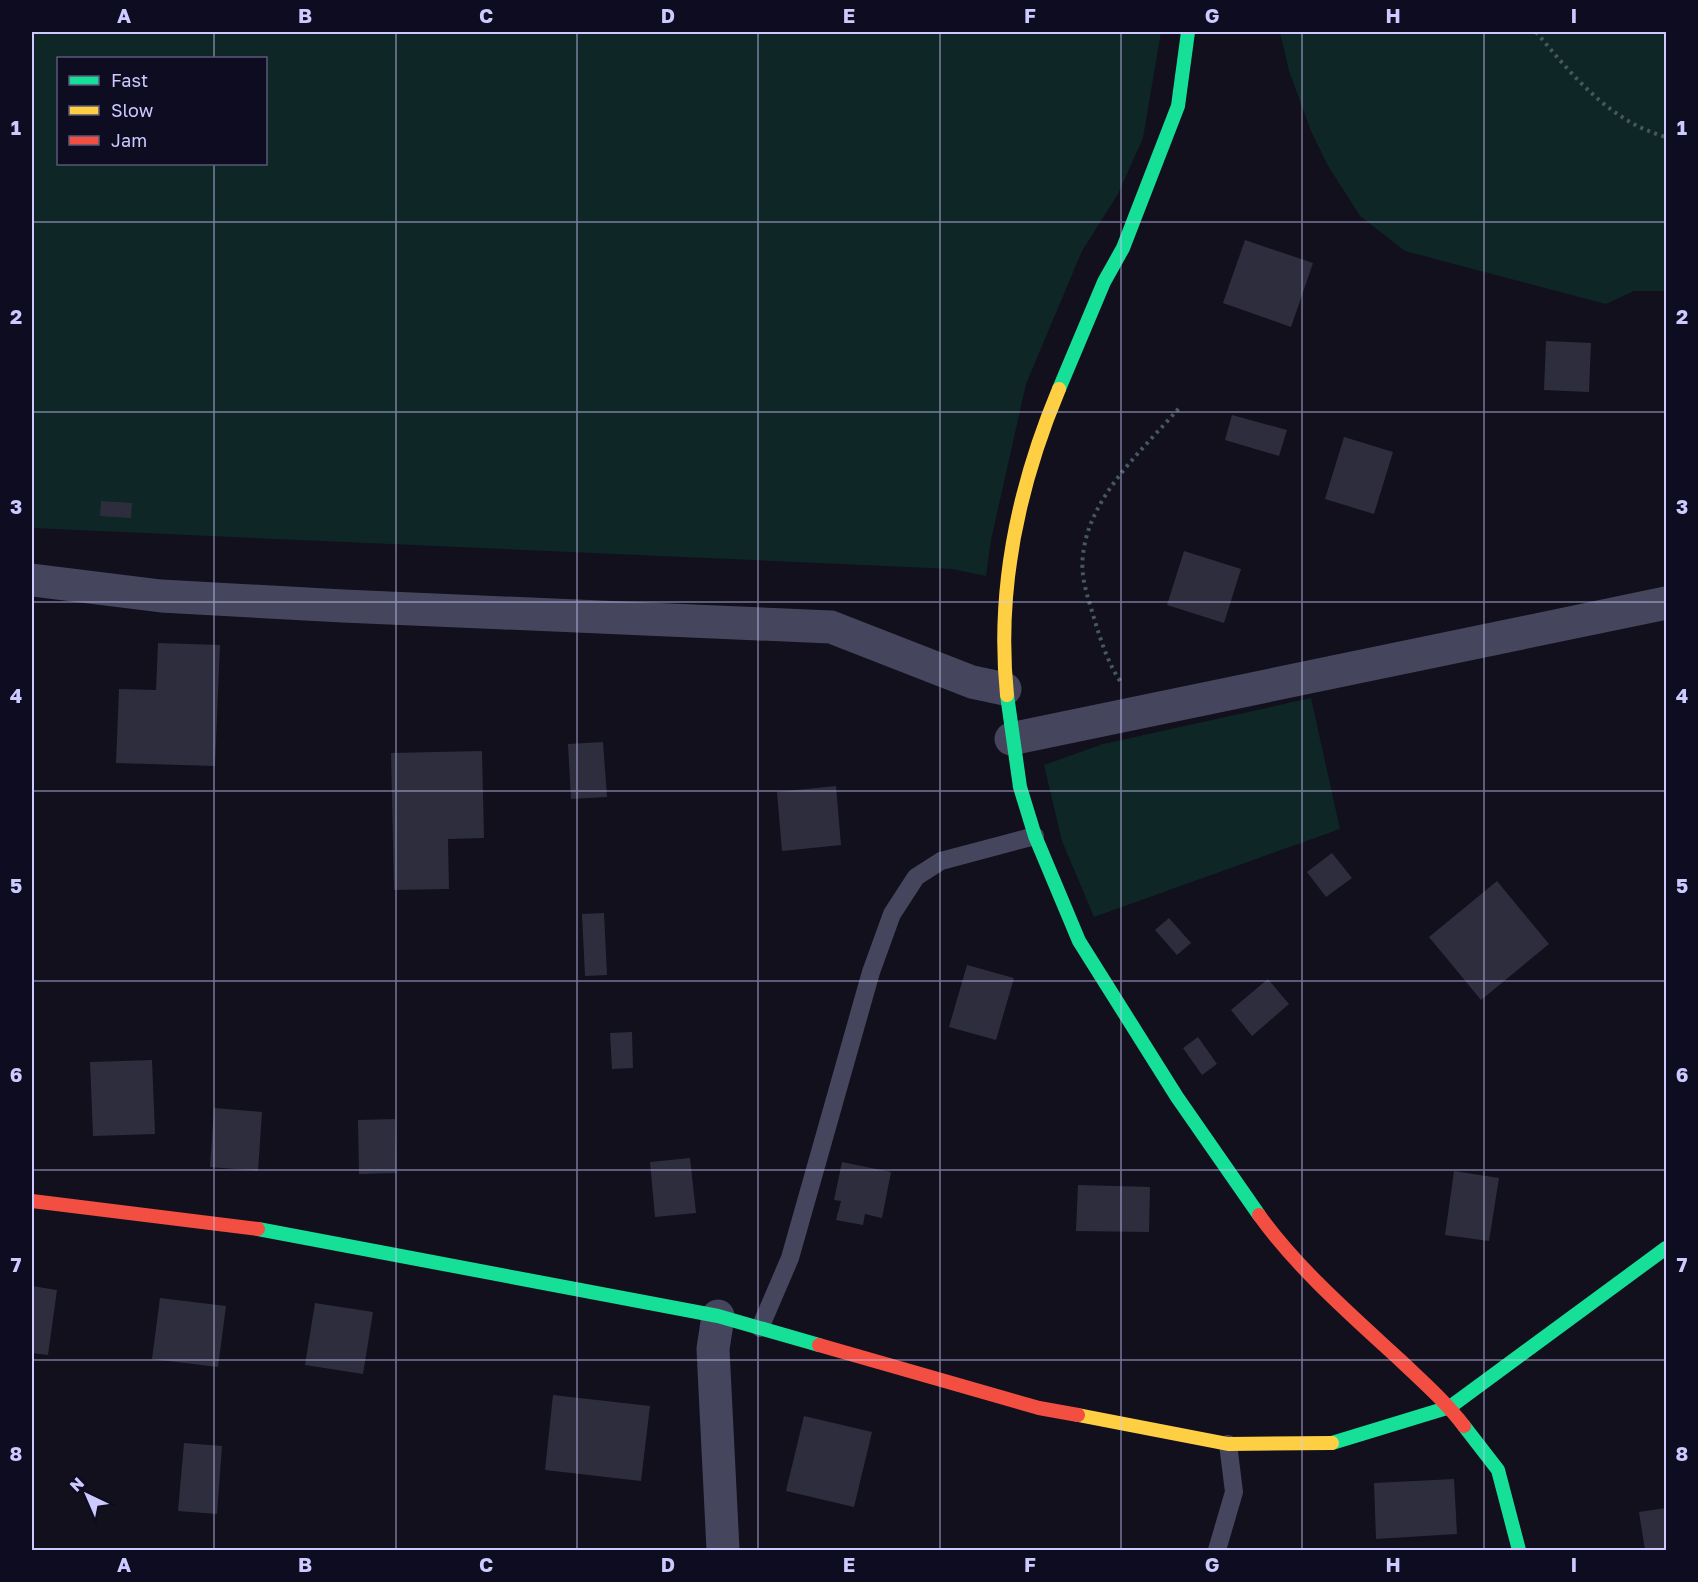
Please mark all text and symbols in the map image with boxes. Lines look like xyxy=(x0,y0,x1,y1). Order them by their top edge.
text: A xyxy=(117,3,131,27)
text: B xyxy=(298,3,312,27)
text: C xyxy=(479,3,493,27)
text: D xyxy=(661,3,675,27)
text: E xyxy=(843,3,855,27)
text: F xyxy=(1024,3,1036,27)
text: G xyxy=(1205,3,1219,27)
text: H xyxy=(1385,3,1401,27)
text: I xyxy=(1571,3,1577,27)
legend xyxy=(57,57,267,165)
text: Fast xyxy=(111,69,148,91)
text: Slow xyxy=(111,99,154,121)
text: 1 xyxy=(11,115,21,139)
text: 1 xyxy=(1677,115,1687,139)
text: Jam xyxy=(111,129,147,151)
text: 2 xyxy=(10,304,22,328)
text: 2 xyxy=(1676,304,1688,328)
text: 3 xyxy=(10,494,22,518)
text: 3 xyxy=(1676,494,1688,518)
text: 4 xyxy=(10,683,22,707)
text: 4 xyxy=(1676,683,1688,707)
text: 5 xyxy=(10,873,22,897)
text: 5 xyxy=(1676,873,1688,897)
text: 6 xyxy=(10,1062,22,1086)
text: 6 xyxy=(1676,1062,1688,1086)
text: 7 xyxy=(11,1252,22,1276)
text: 7 xyxy=(1677,1252,1688,1276)
text: 8 xyxy=(10,1441,22,1465)
text: 8 xyxy=(1676,1441,1688,1465)
north arrow xyxy=(57,1465,117,1525)
text: N xyxy=(65,1473,88,1496)
text: A xyxy=(117,1552,131,1576)
text: B xyxy=(298,1552,312,1576)
text: C xyxy=(479,1552,493,1576)
text: D xyxy=(661,1552,675,1576)
text: E xyxy=(843,1552,855,1576)
text: F xyxy=(1024,1552,1036,1576)
text: G xyxy=(1205,1552,1219,1576)
text: H xyxy=(1385,1552,1401,1576)
text: I xyxy=(1571,1552,1577,1576)

